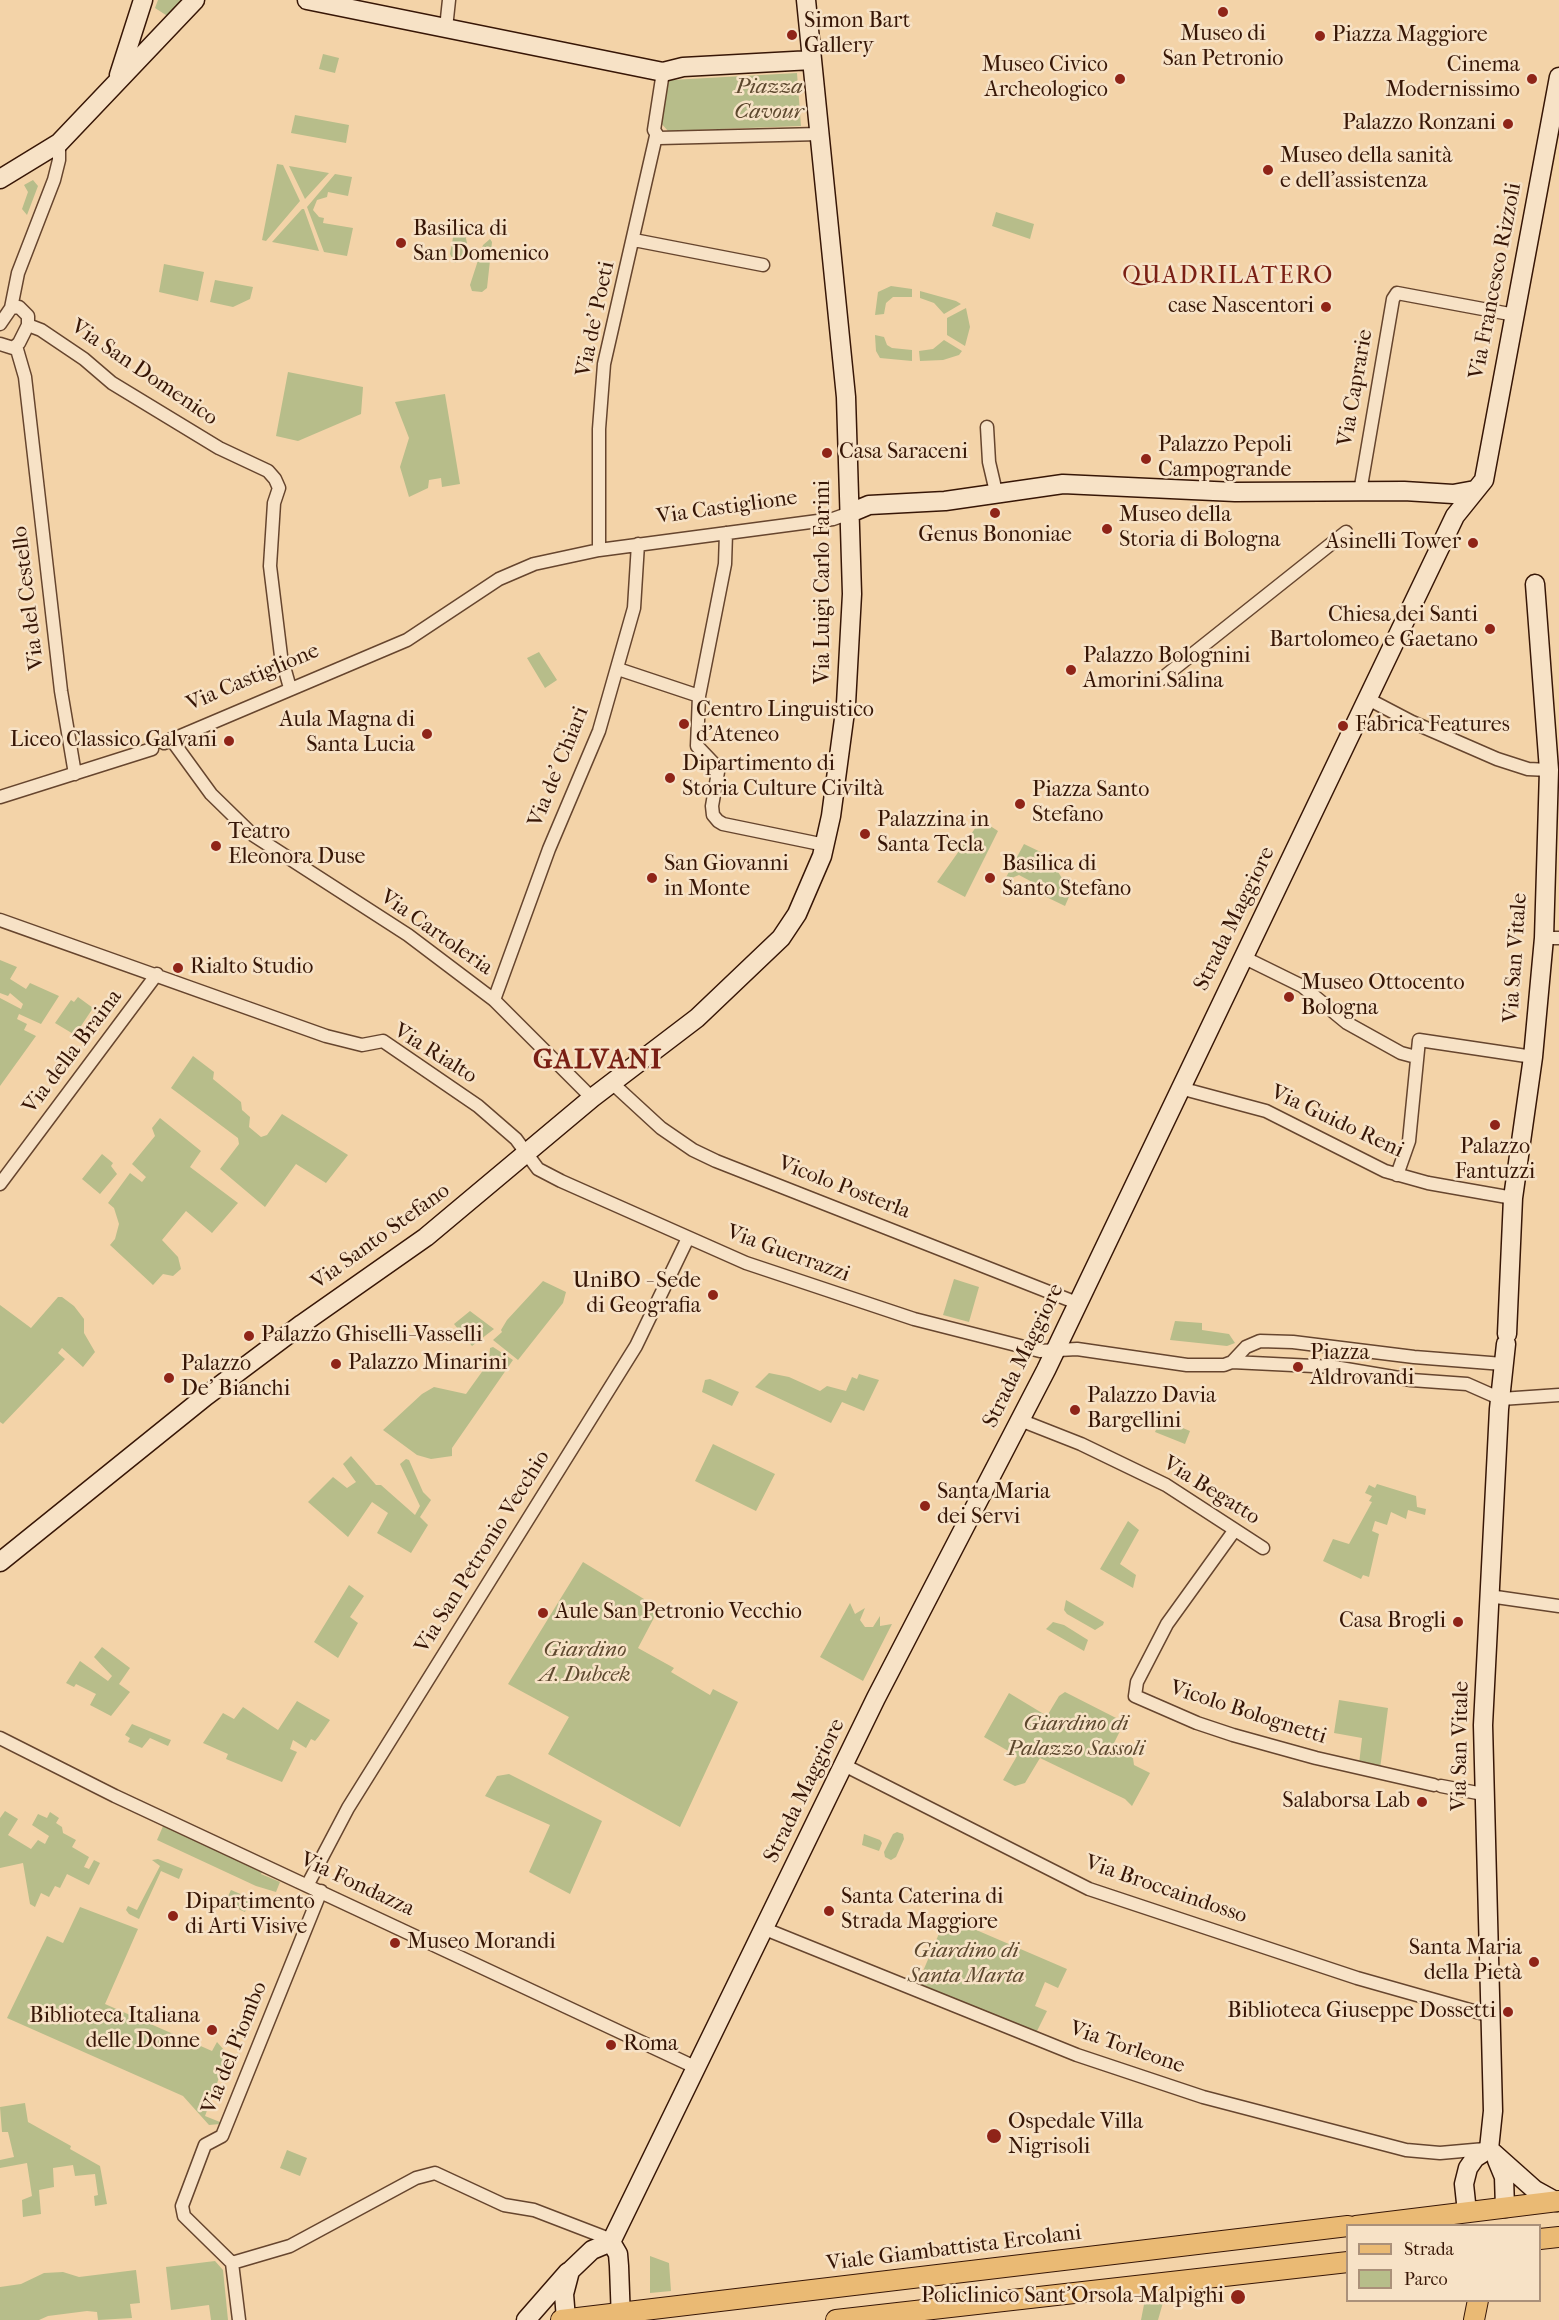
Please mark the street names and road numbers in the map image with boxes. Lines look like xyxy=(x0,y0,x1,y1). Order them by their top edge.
street label: Via Francesco Rizzoli xyxy=(1464,181,1528,381)
street label: Via de' Poeti xyxy=(571,259,621,379)
street label: Via San Domenico xyxy=(65,314,223,432)
street label: Via Caprarie xyxy=(1333,327,1379,449)
street label: Via Luigi Carlo Farini xyxy=(811,480,837,684)
street label: Via Castiglione xyxy=(655,485,799,531)
street label: Via del Cestello xyxy=(7,525,51,671)
street label: Via Castiglione xyxy=(183,638,323,718)
street label: Via de' Chiari xyxy=(523,703,595,831)
street label: Strada Maggiore xyxy=(1189,843,1281,995)
street label: Via Cartoleria xyxy=(374,884,498,982)
street label: Via San Vitale xyxy=(1498,892,1534,1024)
street label: Via della Braina xyxy=(18,985,128,1119)
street label: Via Rialto xyxy=(388,1018,482,1090)
street label: Via Guido Reni xyxy=(1266,1080,1408,1164)
street label: Vicolo Posterla xyxy=(774,1151,914,1225)
street label: Via Santo Stefano xyxy=(307,1178,455,1296)
street label: Via Guerrazzi xyxy=(723,1219,853,1289)
street label: Strada Maggiore xyxy=(978,1280,1070,1432)
street label: Via San Petronio Vecchio xyxy=(410,1446,556,1658)
street label: Via Begatto xyxy=(1158,1451,1264,1531)
street label: Vicolo Bolognetti xyxy=(1166,1675,1330,1751)
street label: Via San Vitale xyxy=(1447,1681,1475,1811)
street label: Strada Maggiore xyxy=(759,1715,851,1867)
street label: Via Fondazza xyxy=(296,1847,418,1923)
street label: Via Broccaindosso xyxy=(1082,1850,1250,1930)
street label: Via del Piombo xyxy=(196,1978,274,2118)
street label: Via Torleone xyxy=(1066,2016,1188,2080)
street label: Viale Giambattista Ercolani xyxy=(825,2220,1083,2278)

